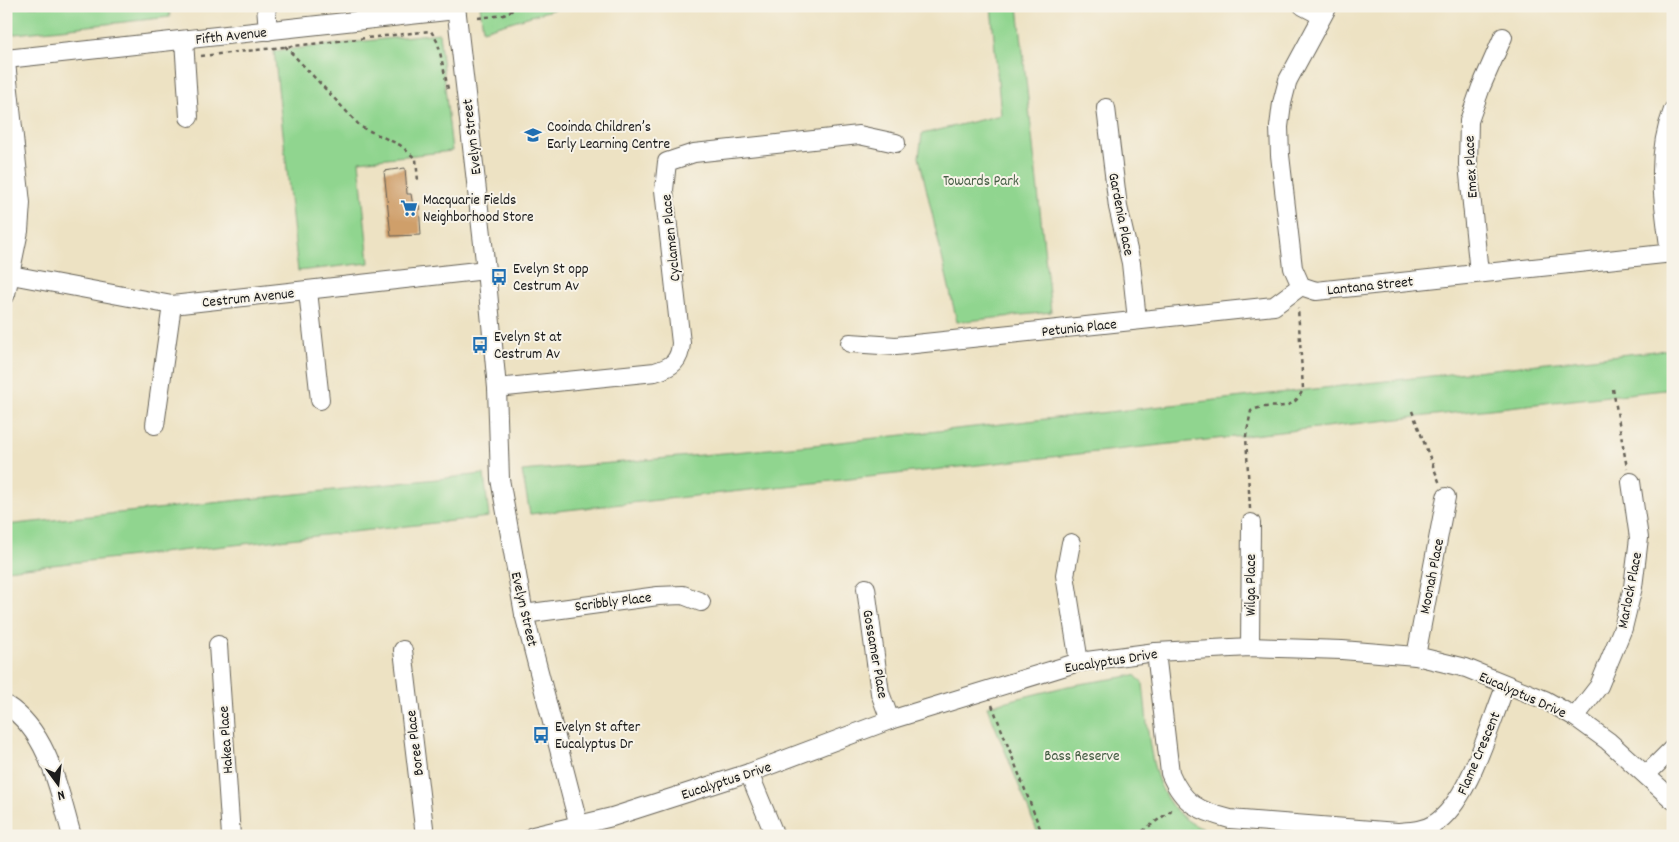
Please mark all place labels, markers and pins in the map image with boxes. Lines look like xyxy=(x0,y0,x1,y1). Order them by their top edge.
place label: Cooinda Children’s Early Learning Centre xyxy=(547,117,670,156)
school or university icon: Cooinda Children’s Early Learning Centre xyxy=(523,125,543,145)
place label: Macquarie Fields Neighborhood Store xyxy=(423,190,534,229)
supermarket icon: Macquarie Fields Neighborhood Store xyxy=(399,198,419,218)
place label: Evelyn St opp Cestrum Av xyxy=(513,259,589,298)
bus stop icon: Evelyn St opp Cestrum Av xyxy=(489,267,509,287)
place label: Evelyn St at Cestrum Av xyxy=(494,327,562,366)
bus stop icon: Evelyn St at Cestrum Av xyxy=(470,335,490,355)
place label: Evelyn St after Eucalyptus Dr xyxy=(555,717,641,756)
bus stop icon: Evelyn St after Eucalyptus Dr xyxy=(531,725,551,745)

